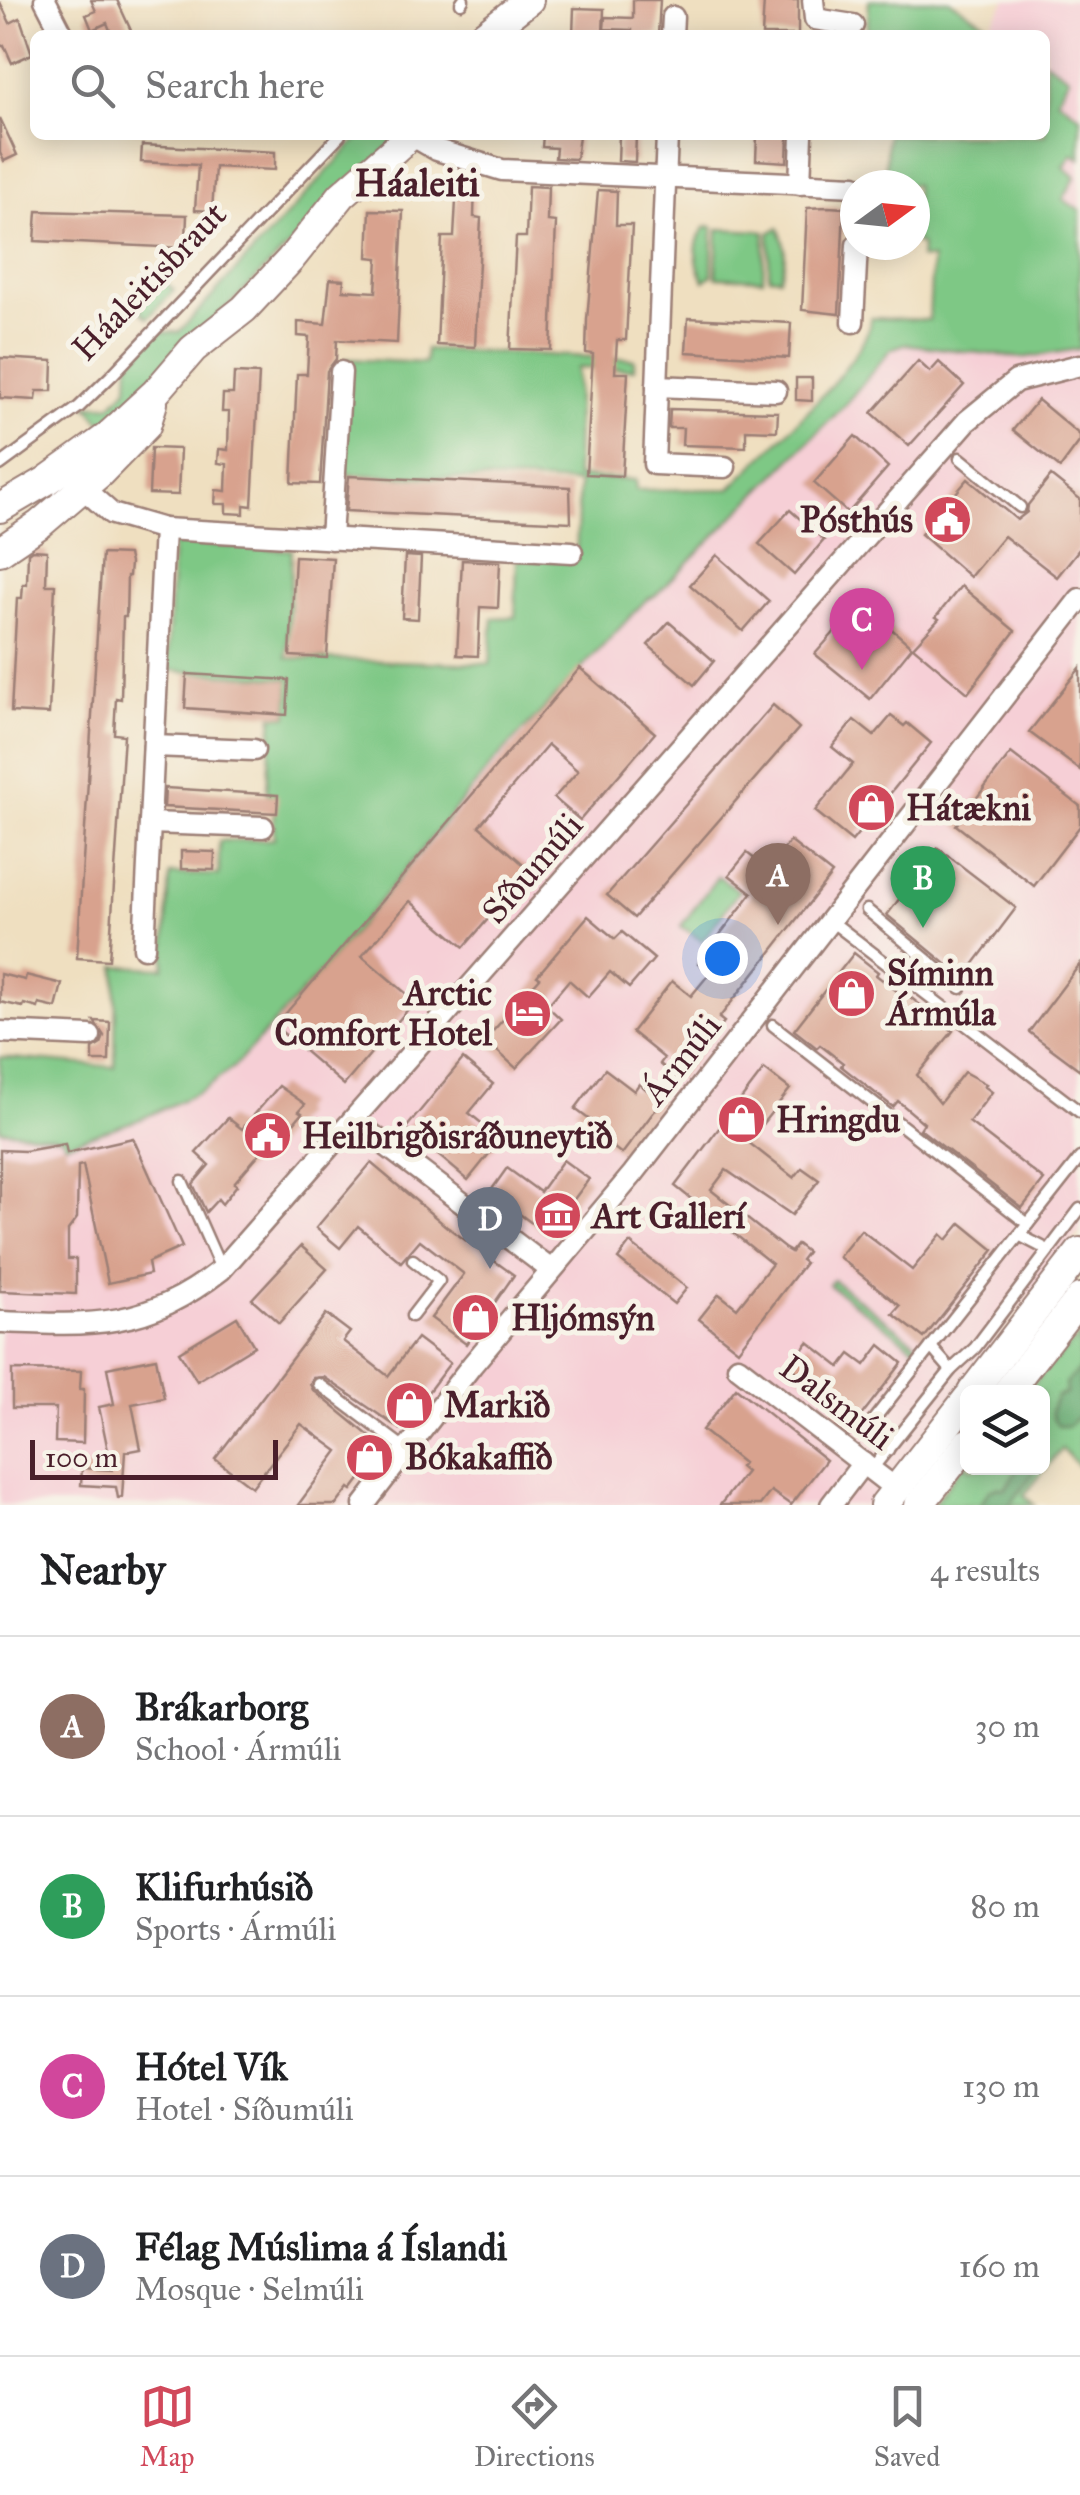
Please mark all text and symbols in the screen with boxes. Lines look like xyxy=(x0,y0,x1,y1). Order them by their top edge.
search box xyxy=(30,30,1050,140)
icon: search xyxy=(65,58,120,113)
text: Search here xyxy=(145,62,325,108)
district label: Háaleiti xyxy=(354,160,480,206)
north arrow xyxy=(840,170,930,260)
street label: Háaleitisbraut xyxy=(63,193,236,370)
public building icon: Pósthús xyxy=(922,494,974,546)
place label: Pósthús xyxy=(800,499,913,542)
pin: C xyxy=(830,588,894,670)
shop icon: Hátækni xyxy=(845,782,897,834)
place label: Hátækni xyxy=(906,787,1031,830)
street label: Síðumúli xyxy=(473,804,592,932)
pin: A xyxy=(746,842,810,925)
pin: B xyxy=(890,846,956,928)
your location xyxy=(697,933,748,984)
place label: Síminn Ármúla xyxy=(885,952,997,1035)
shop icon: Síminn Ármúla xyxy=(826,967,878,1019)
place label: Arctic Comfort Hotel xyxy=(274,972,493,1055)
hotel icon: Arctic Comfort Hotel xyxy=(501,987,553,1039)
street label: Ármúli xyxy=(631,1004,730,1115)
shop icon: Hringdu xyxy=(715,1094,767,1146)
place label: Hringdu xyxy=(776,1099,901,1142)
public building icon: Heilbrigðisráðuneytið xyxy=(241,1110,293,1162)
place label: Heilbrigðisráðuneytið xyxy=(302,1115,613,1158)
pin: D xyxy=(458,1186,522,1269)
museum icon: Art Gallerí xyxy=(531,1190,583,1242)
place label: Art Gallerí xyxy=(590,1195,748,1238)
shop icon: Hljómsýn xyxy=(450,1292,502,1344)
place label: Hljómsýn xyxy=(511,1297,655,1340)
street label: Dalsmúli xyxy=(771,1346,902,1459)
shop icon: Markið xyxy=(383,1379,435,1431)
place label: Markið xyxy=(444,1384,551,1427)
map controls xyxy=(960,1385,1050,1475)
button: layers xyxy=(960,1385,1050,1475)
shop icon: Bókakaffið xyxy=(344,1431,396,1483)
scale bar xyxy=(30,1435,278,1480)
place label: Bókakaffið xyxy=(405,1436,553,1479)
text: 100 m xyxy=(45,1440,118,1475)
text: Nearby xyxy=(40,1544,165,1596)
text: 4 results xyxy=(930,1551,1040,1590)
text: Brákarborg xyxy=(135,1684,308,1730)
text: A xyxy=(62,1707,83,1746)
text: 30 m xyxy=(975,1707,1040,1746)
text: School · Ármúli xyxy=(135,1730,341,1769)
text: Klifurhúsið xyxy=(135,1864,314,1910)
text: B xyxy=(62,1887,83,1926)
text: 80 m xyxy=(971,1887,1040,1926)
text: Sports · Ármúli xyxy=(135,1910,336,1949)
text: Hótel Vík xyxy=(135,2044,288,2090)
text: C xyxy=(62,2067,83,2106)
text: 130 m xyxy=(962,2067,1040,2106)
text: Hotel · Síðumúli xyxy=(135,2090,354,2129)
text: Félag Múslima á Íslandi xyxy=(135,2224,507,2270)
text: D xyxy=(60,2247,85,2286)
text: 160 m xyxy=(959,2247,1040,2286)
text: Mosque · Selmúli xyxy=(135,2270,364,2309)
tab: Map xyxy=(140,2379,195,2474)
tab: Directions xyxy=(474,2379,595,2474)
tab: Saved xyxy=(874,2379,940,2474)

